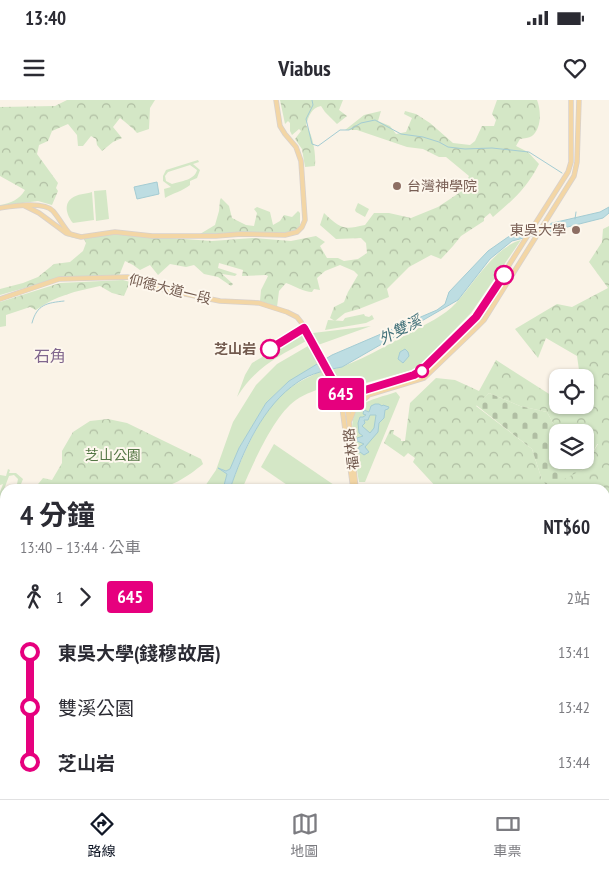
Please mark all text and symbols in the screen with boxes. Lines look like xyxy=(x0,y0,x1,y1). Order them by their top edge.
text: 13:40 xyxy=(25,6,66,30)
icon: menu xyxy=(20,54,48,82)
text: Viabus xyxy=(278,54,331,82)
icon: heart xyxy=(561,54,589,82)
place label: 台灣神學院 xyxy=(407,177,477,195)
marker: 台灣神學院 xyxy=(391,180,403,192)
place label: 東吳大學 xyxy=(510,221,566,239)
marker: 東吳大學 xyxy=(570,224,582,236)
unlabelled marker xyxy=(494,265,514,285)
street label: 仰德大道一段 xyxy=(127,270,213,308)
water label: 外雙溪 xyxy=(375,310,426,348)
marker: 芝山岩 xyxy=(260,339,280,359)
place label: 芝山岩 xyxy=(214,340,256,358)
district label: 石角 xyxy=(34,346,66,366)
unlabelled marker xyxy=(415,364,429,378)
map controls xyxy=(549,369,594,469)
button: locate xyxy=(549,369,594,414)
line badge: 645 xyxy=(312,378,370,410)
text: 645 xyxy=(328,382,354,405)
button: layers xyxy=(549,424,594,469)
street label: 福林路 xyxy=(340,427,362,471)
park label: 芝山公園 xyxy=(85,446,141,464)
text: 4 分鐘 xyxy=(20,496,95,533)
text: NT$60 xyxy=(543,515,590,539)
text: 13:40 – 13:44 · 公車 xyxy=(20,537,140,557)
icon: walk xyxy=(20,583,48,611)
icon: forward xyxy=(71,583,99,611)
text: 645 xyxy=(117,585,143,608)
text: 1 xyxy=(56,587,63,607)
text: 2站 xyxy=(567,588,590,608)
text: 東吳大學(錢穆故居) xyxy=(58,641,221,665)
text: 13:41 xyxy=(558,642,590,662)
text: 雙溪公園 xyxy=(58,696,134,720)
text: 13:42 xyxy=(558,697,590,717)
text: 芝山岩 xyxy=(58,751,115,775)
text: 13:44 xyxy=(558,752,590,772)
tab: 路線 xyxy=(88,810,116,860)
tab: 地圖 xyxy=(291,810,319,860)
tab: 車票 xyxy=(494,810,522,860)

